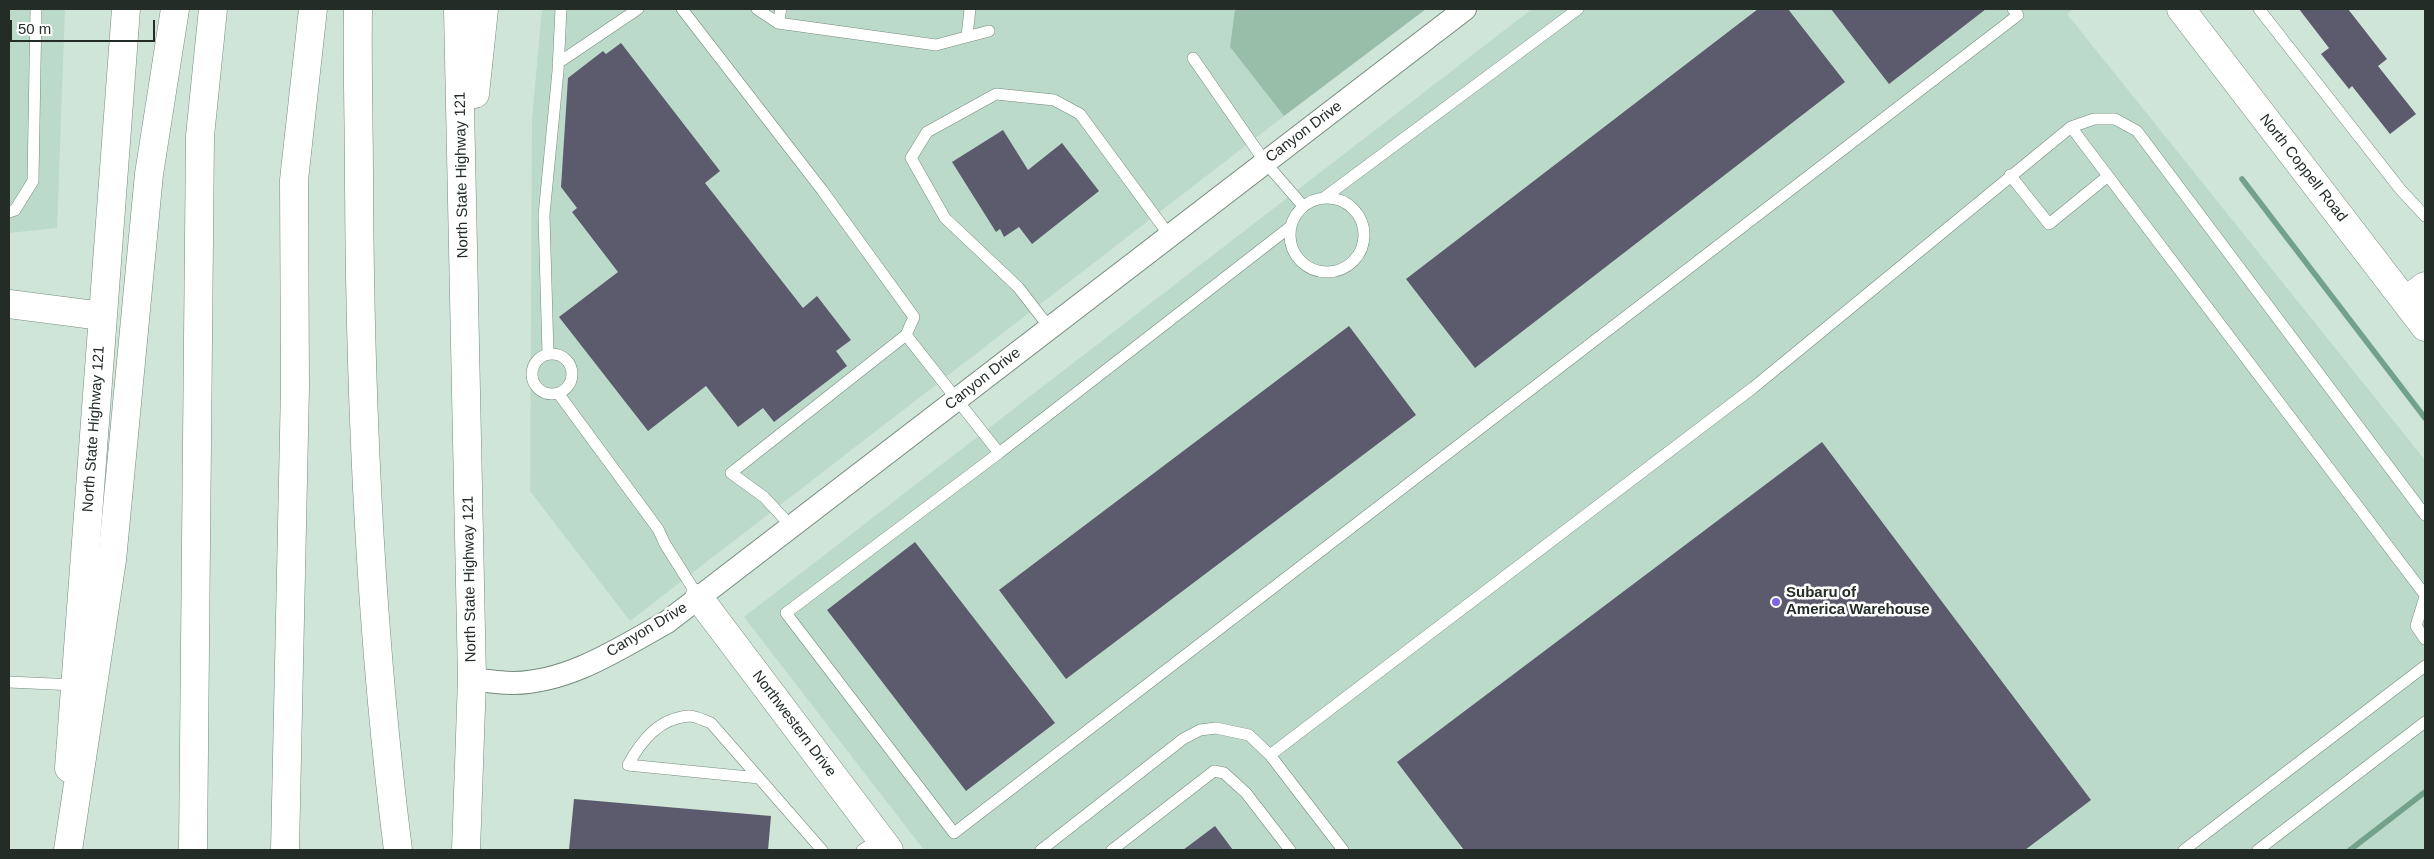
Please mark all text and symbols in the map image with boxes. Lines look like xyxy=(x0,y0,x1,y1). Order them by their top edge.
scale bar xyxy=(12,10,158,42)
text: 50 m xyxy=(18,20,51,37)
street label: North State Highway 121 xyxy=(452,91,472,259)
street label: Canyon Drive xyxy=(1262,97,1346,167)
street label: North Coppell Road xyxy=(2255,111,2351,225)
street label: Canyon Drive xyxy=(942,344,1024,414)
street label: North State Highway 121 xyxy=(79,345,109,513)
street label: North State Highway 121 xyxy=(460,495,480,663)
place label: Subaru of America Warehouse xyxy=(1786,584,1930,619)
marker: Subaru of America Warehouse xyxy=(1770,596,1782,608)
street label: Canyon Drive xyxy=(603,599,691,661)
street label: Northwestern Drive xyxy=(748,667,840,781)

